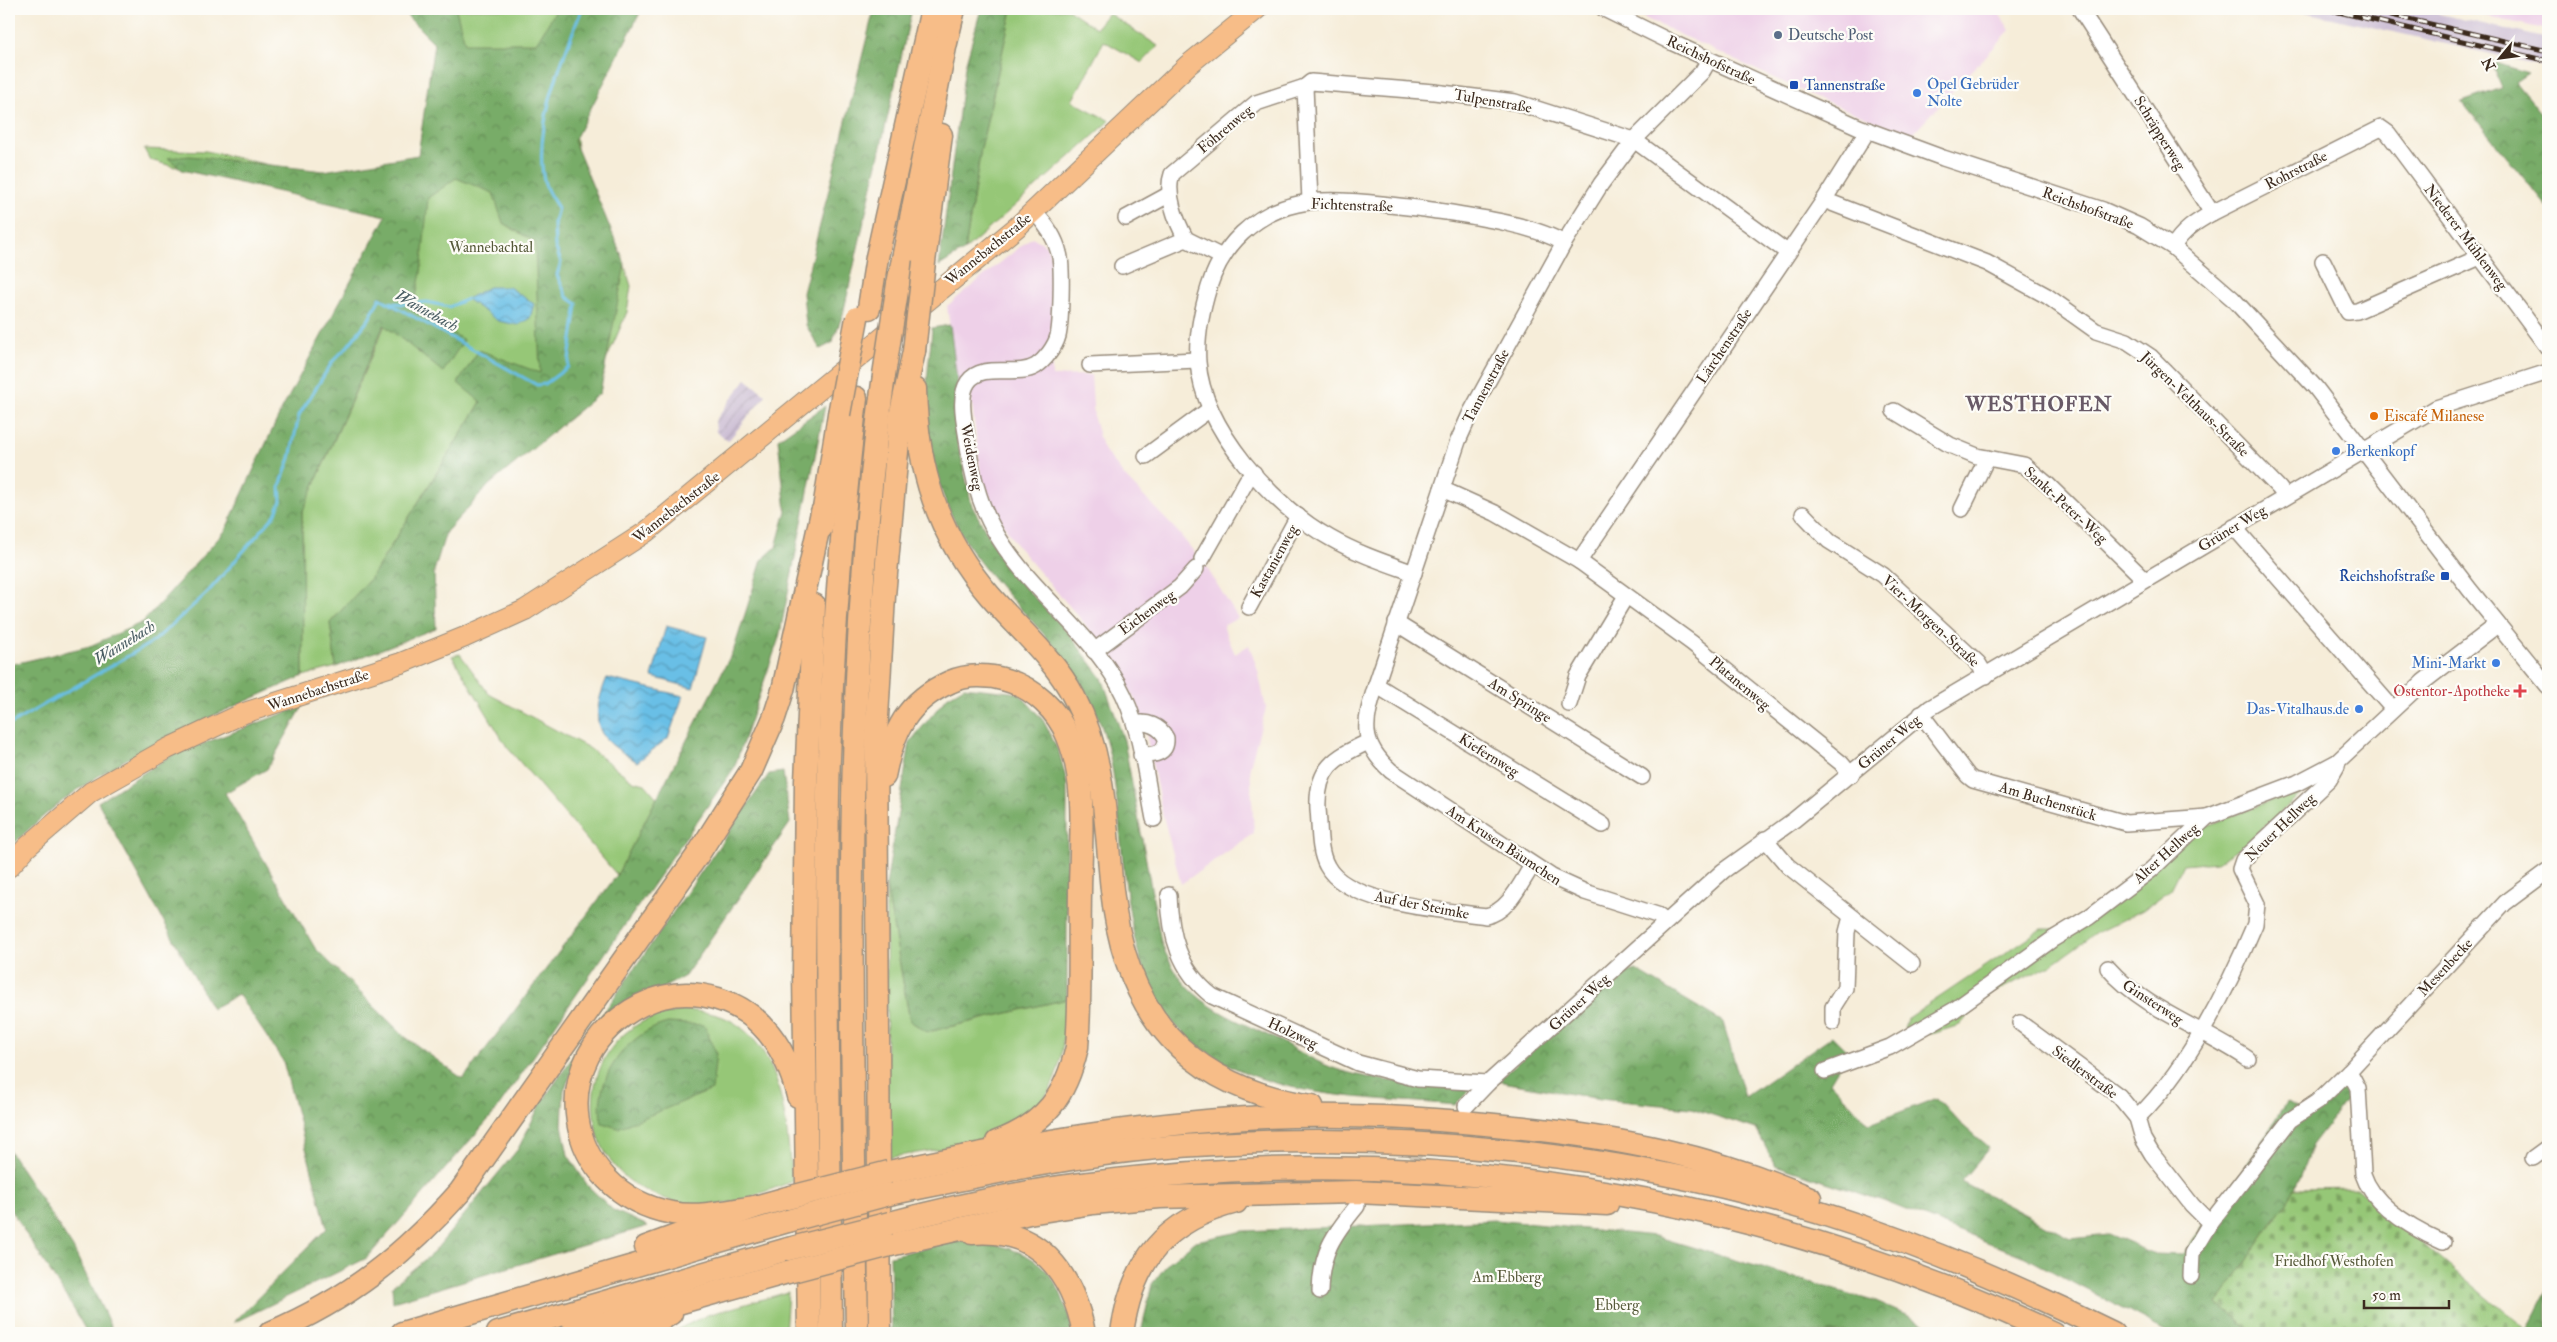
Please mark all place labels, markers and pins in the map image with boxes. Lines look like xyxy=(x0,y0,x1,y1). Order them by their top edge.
place label: Deutsche Post xyxy=(1788,26,1873,45)
marker: Deutsche Post xyxy=(1772,29,1784,41)
place label: Opel Gebrüder Nolte xyxy=(1927,75,2019,111)
place label: Tannenstraße xyxy=(1804,76,1885,95)
marker: Tannenstraße xyxy=(1788,79,1800,91)
marker: Opel Gebrüder Nolte xyxy=(1911,87,1923,99)
place label: Eiscafé Milanese xyxy=(2384,407,2484,426)
marker: Eiscafé Milanese xyxy=(2368,410,2380,422)
place label: Berkenkopf xyxy=(2346,442,2417,462)
marker: Berkenkopf xyxy=(2330,445,2342,457)
place label: Reichshofstraße xyxy=(2339,567,2435,586)
marker: Reichshofstraße xyxy=(2439,570,2451,582)
place label: Mini-Markt xyxy=(2411,654,2486,673)
marker: Mini-Markt xyxy=(2490,657,2502,669)
place label: Ostentor-Apotheke xyxy=(2393,682,2510,702)
marker: Ostentor-Apotheke xyxy=(2514,685,2526,697)
place label: Das-Vitalhaus.de xyxy=(2246,700,2349,719)
marker: Das-Vitalhaus.de xyxy=(2353,703,2365,715)

